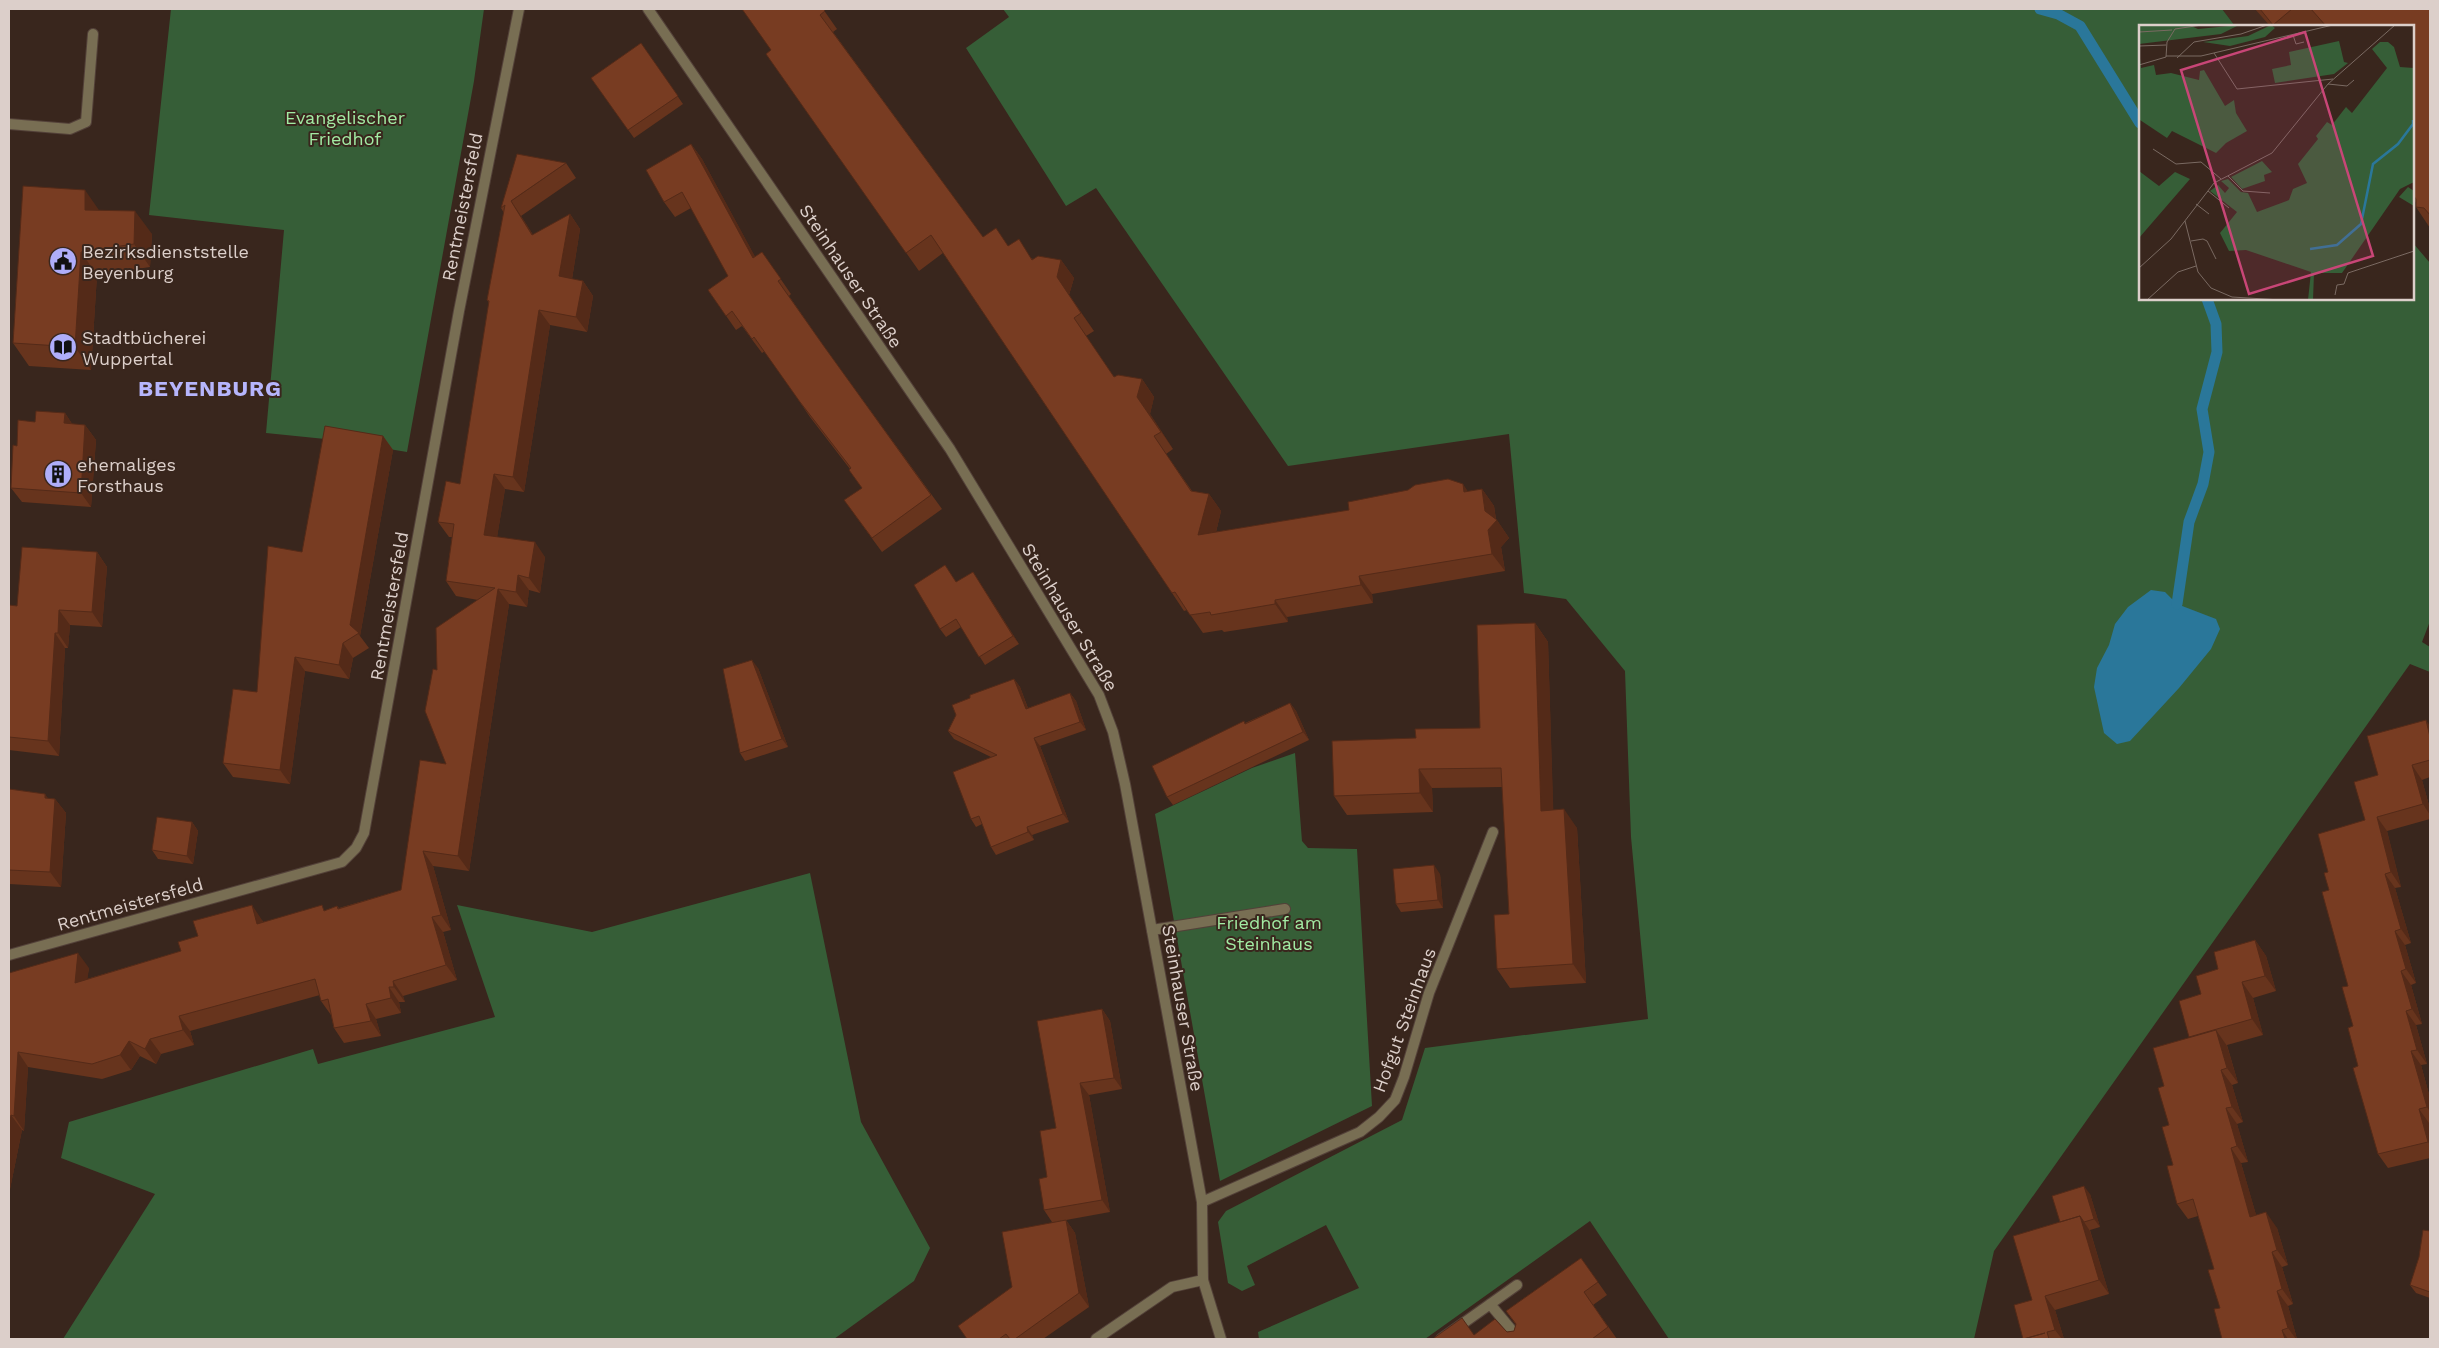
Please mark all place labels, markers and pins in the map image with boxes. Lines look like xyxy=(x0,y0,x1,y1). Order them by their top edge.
place label: Bezirksdienststelle Beyenburg xyxy=(82,241,249,283)
public building icon: Bezirksdienststelle Beyenburg xyxy=(48,246,78,276)
place label: Stadtbücherei Wuppertal xyxy=(82,327,206,369)
library icon: Stadtbücherei Wuppertal xyxy=(48,332,78,362)
place label: ehemaliges Forsthaus xyxy=(77,454,176,496)
building icon: ehemaliges Forsthaus xyxy=(43,459,73,489)

